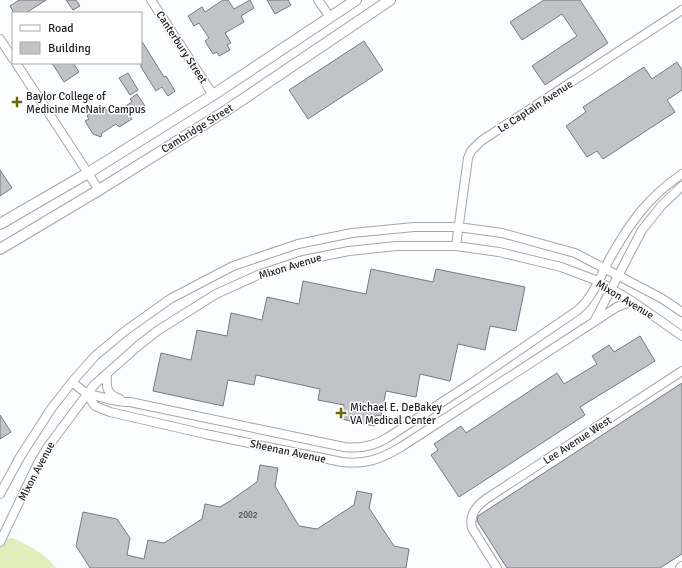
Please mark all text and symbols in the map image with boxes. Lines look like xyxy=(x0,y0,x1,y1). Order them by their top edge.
street label: Canterbury Street xyxy=(153,9,210,86)
legend xyxy=(12,12,142,64)
text: Road xyxy=(48,21,74,36)
text: Building xyxy=(48,41,91,56)
street label: Le Captain Avenue xyxy=(495,77,575,135)
place label: Baylor College of Medicine McNair Campus xyxy=(26,90,146,116)
marker: Baylor College of Medicine McNair Campus xyxy=(11,96,23,108)
street label: Cambridge Street xyxy=(159,101,236,156)
street label: Mixon Avenue xyxy=(257,251,323,282)
street label: Mixon Avenue xyxy=(593,277,656,322)
place label: Michael E. DeBakey VA Medical Center xyxy=(350,401,443,427)
marker: Michael E. DeBakey VA Medical Center xyxy=(335,407,347,419)
street label: Lee Avenue West xyxy=(541,413,614,467)
street label: Sheenan Avenue xyxy=(249,437,327,466)
street label: Mixon Avenue xyxy=(15,439,57,503)
house number: 2002 xyxy=(238,510,258,521)

